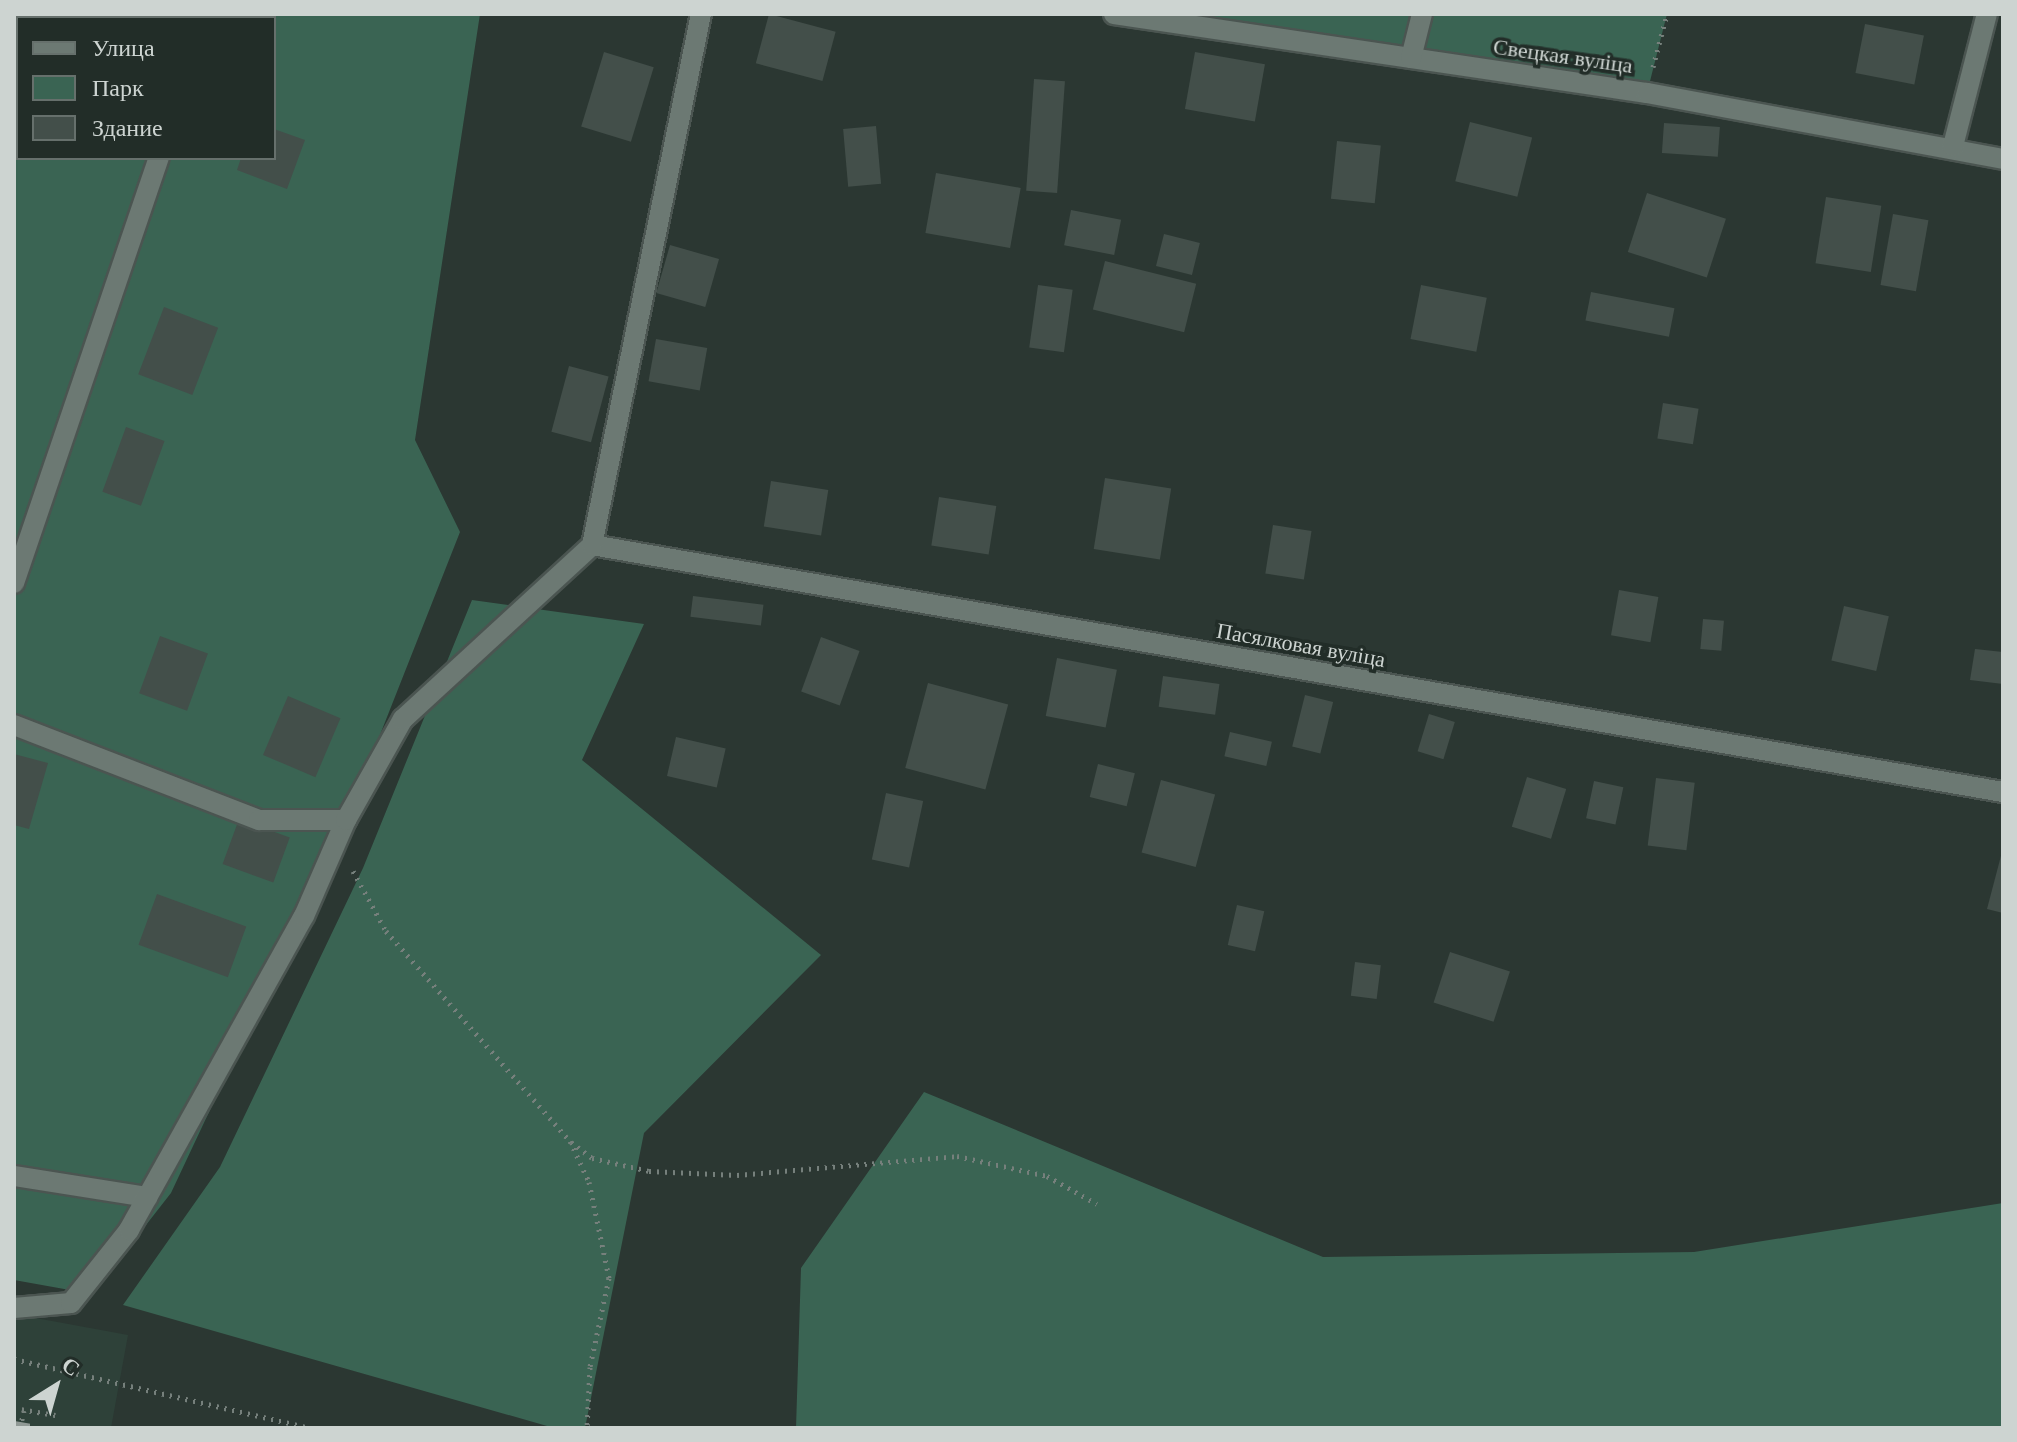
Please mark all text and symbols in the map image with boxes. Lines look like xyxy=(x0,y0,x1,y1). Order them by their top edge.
legend xyxy=(16,16,276,160)
street label: Свецкая вуліца xyxy=(1492,33,1634,79)
text: Улица xyxy=(92,35,155,61)
text: Парк xyxy=(92,75,144,101)
text: Здание xyxy=(92,115,163,141)
street label: Пасялковая вуліца xyxy=(1215,617,1387,673)
north arrow xyxy=(16,1346,96,1426)
text: С xyxy=(57,1352,85,1381)

